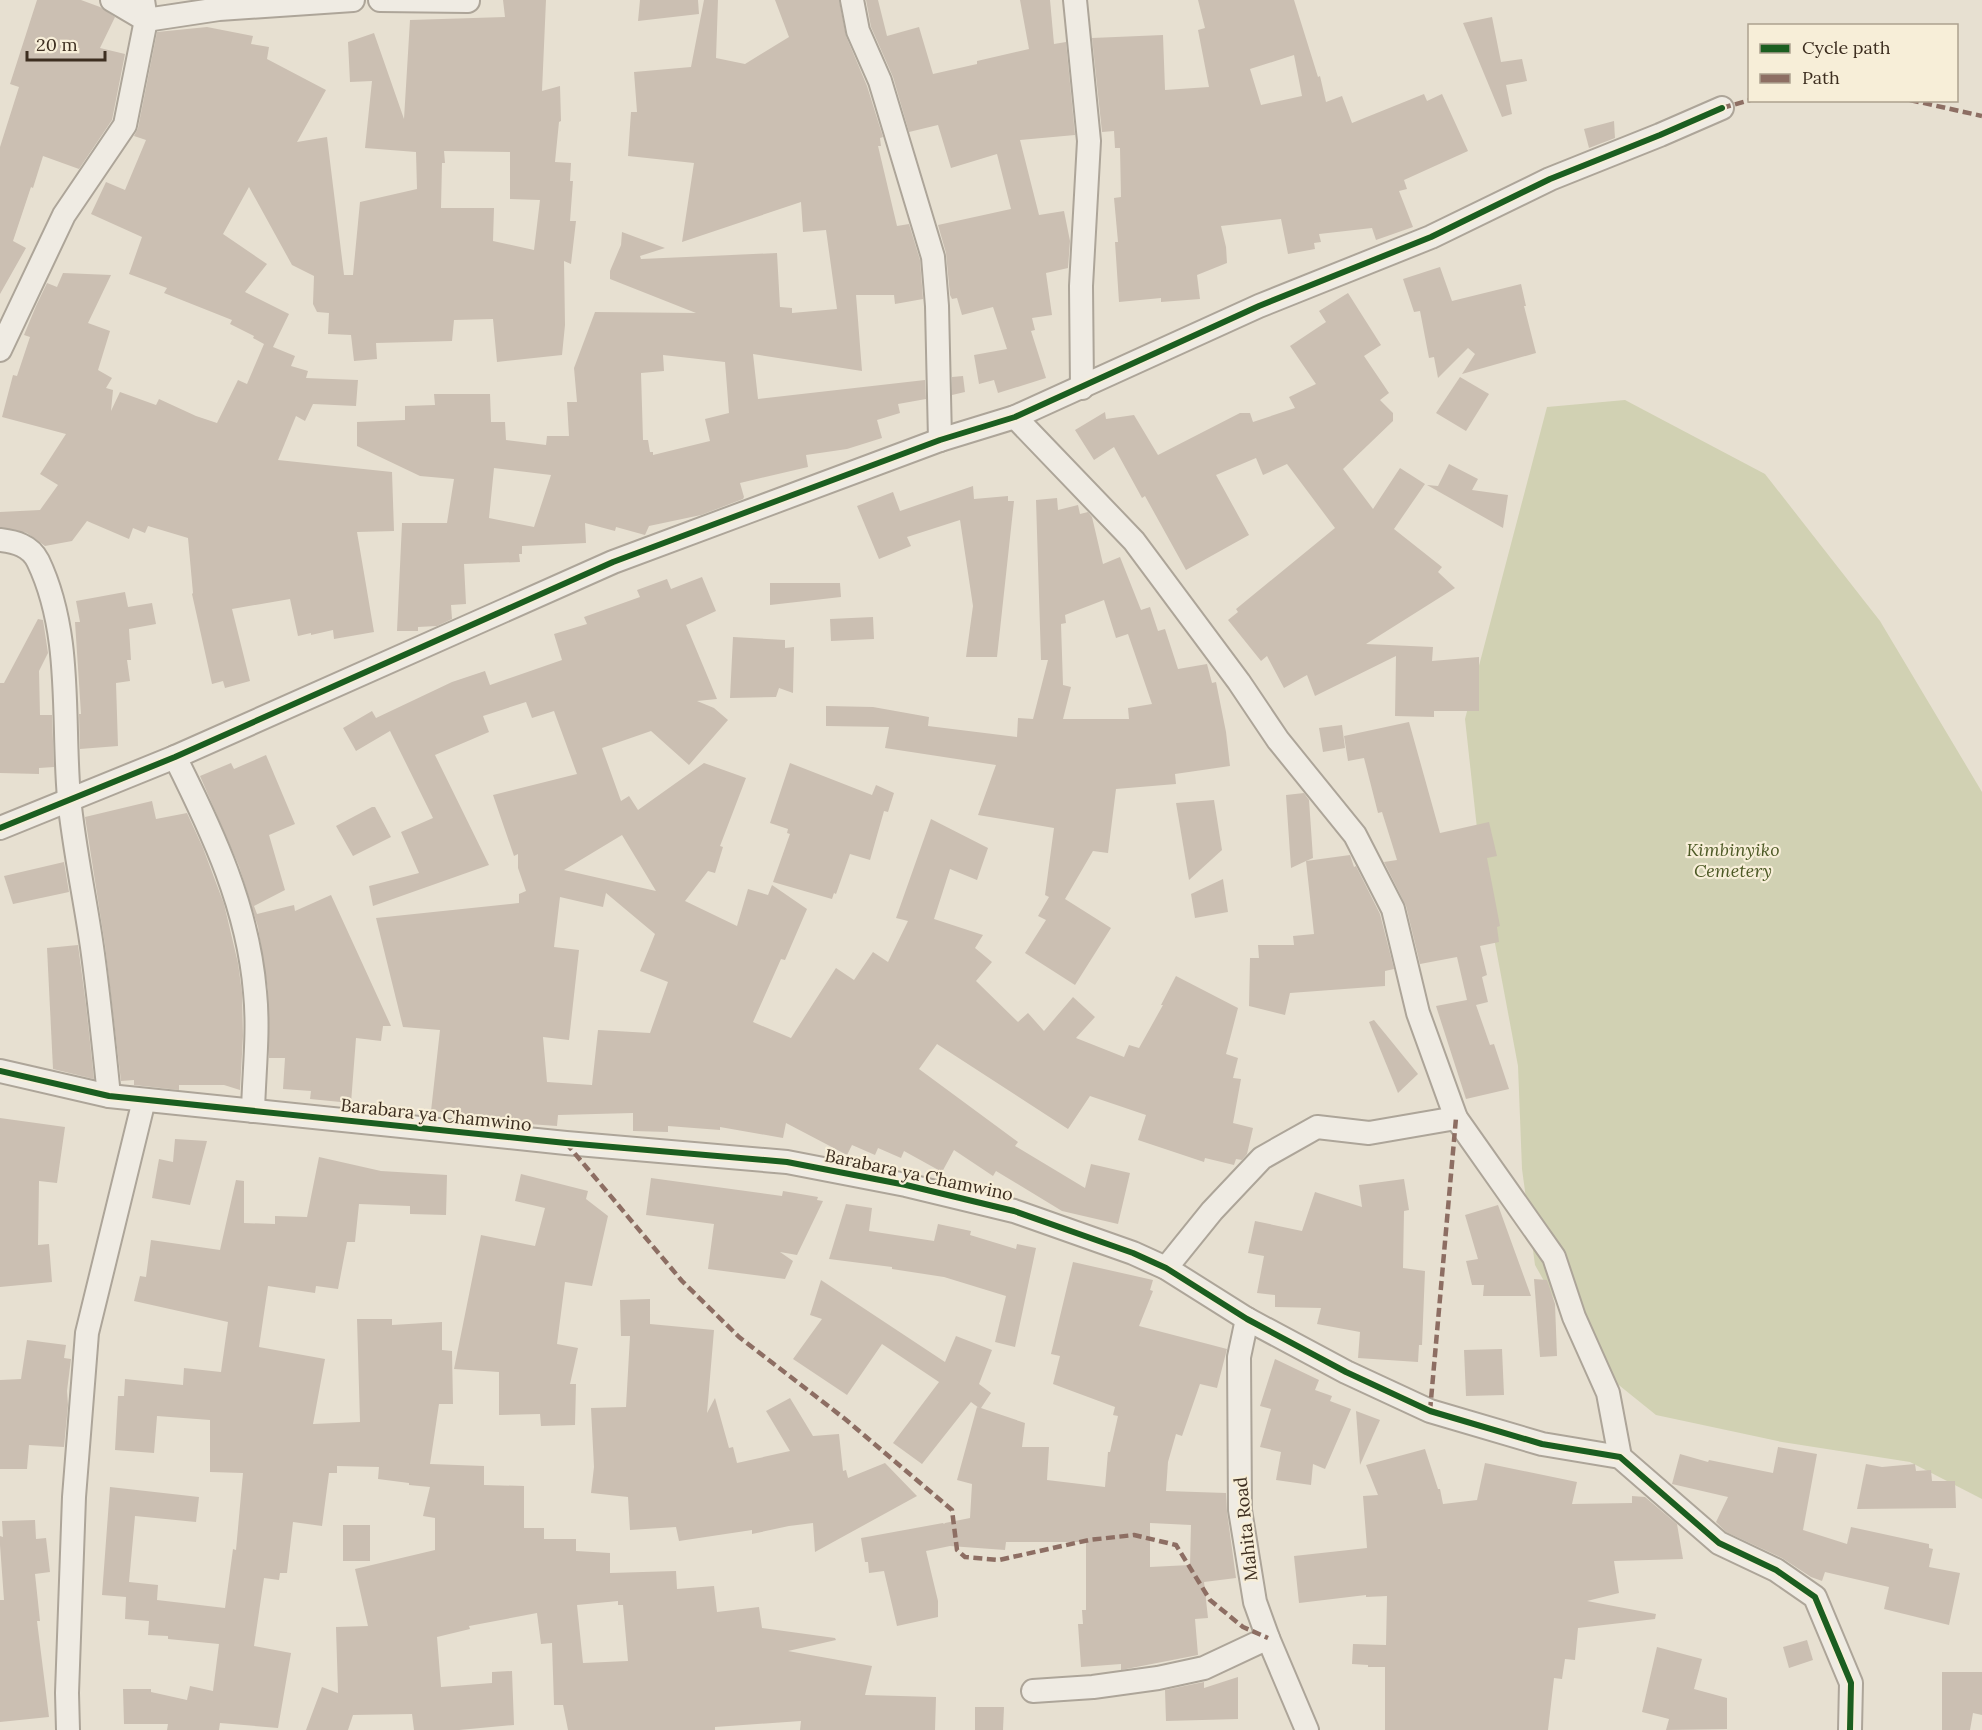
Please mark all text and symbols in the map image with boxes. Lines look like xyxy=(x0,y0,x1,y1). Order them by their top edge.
scale bar xyxy=(27,24,105,62)
legend xyxy=(1748,24,1958,102)
text: 20 m xyxy=(36,33,78,56)
text: Cycle path xyxy=(1802,36,1891,59)
text: Path xyxy=(1802,66,1840,89)
park label: Kimbinyiko Cemetery xyxy=(1686,838,1780,882)
street label: Barabara ya Chamwino xyxy=(339,1093,533,1136)
street label: Barabara ya Chamwino xyxy=(823,1143,1015,1206)
street label: Mahita Road xyxy=(1229,1476,1262,1582)

